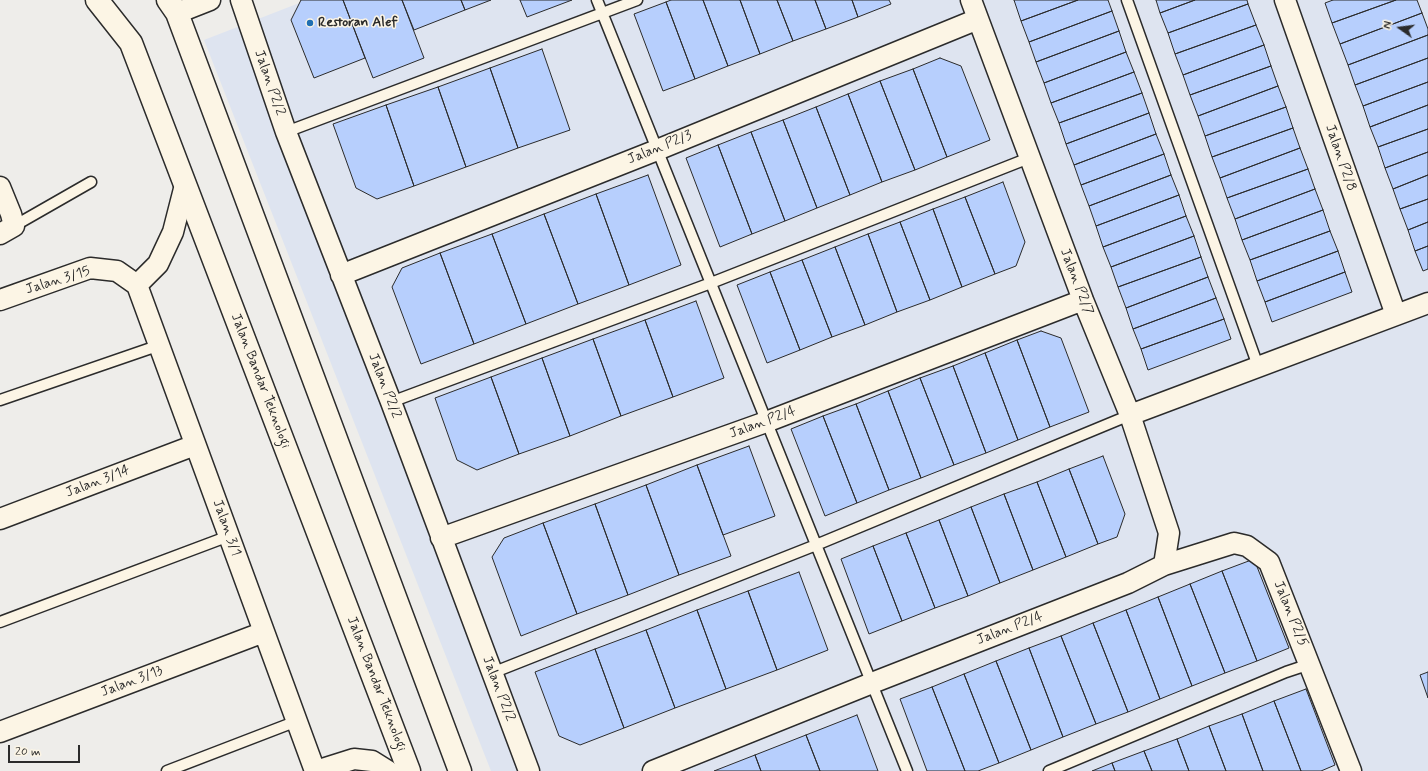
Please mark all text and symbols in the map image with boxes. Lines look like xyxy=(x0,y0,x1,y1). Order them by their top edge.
north arrow xyxy=(1380,8,1420,48)
place label: Restoran Alef xyxy=(318,15,398,31)
marker: Restoran Alef xyxy=(305,18,315,28)
text: N xyxy=(1381,20,1396,30)
street label: Jalan P2/2 xyxy=(250,48,288,118)
street label: Jalan P2/8 xyxy=(1321,122,1359,194)
street label: Jalan P2/3 xyxy=(625,127,695,169)
street label: Jalan P2/7 xyxy=(1056,246,1096,318)
street label: Jalan 3/15 xyxy=(24,263,92,299)
street label: Jalan Bandar Teknologi xyxy=(226,311,294,451)
street label: Jalan P2/2 xyxy=(364,351,404,421)
street label: Jalan P2/4 xyxy=(727,403,799,443)
street label: Jalan 3/14 xyxy=(64,462,132,502)
street label: Jalan 3/1 xyxy=(208,497,244,559)
street label: Jalan P2/5 xyxy=(1269,578,1311,650)
street label: Jalan P2/4 xyxy=(974,609,1046,649)
street label: Jalan Bandar Teknologi xyxy=(342,614,410,754)
street label: Jalan P2/2 xyxy=(478,654,518,724)
street label: Jalan 3/13 xyxy=(99,663,165,701)
scale bar xyxy=(10,737,82,763)
text: 20 m xyxy=(15,744,41,760)

